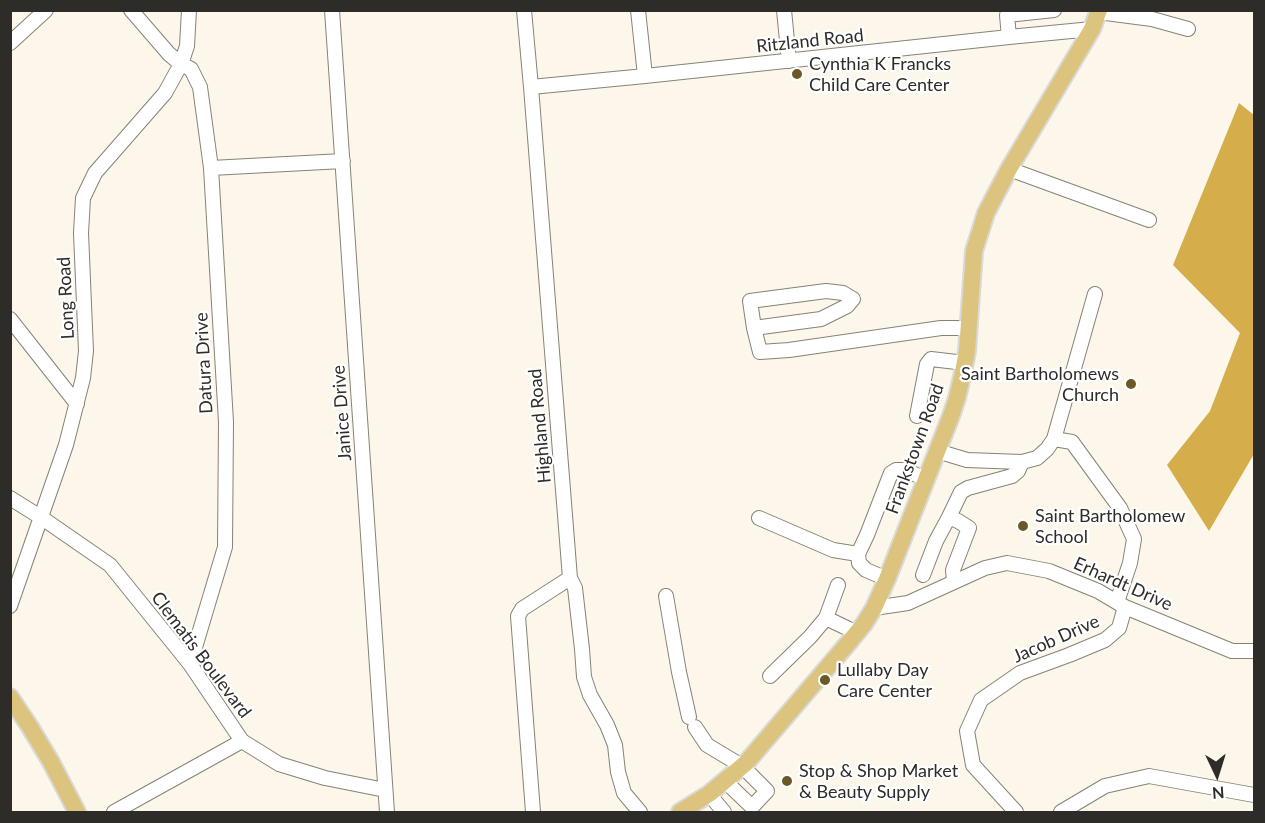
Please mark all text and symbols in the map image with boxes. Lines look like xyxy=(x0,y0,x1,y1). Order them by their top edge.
street label: Ritzland Road xyxy=(755,25,865,57)
place label: Cynthia K Francks Child Care Center xyxy=(809,53,951,96)
marker: Cynthia K Francks Child Care Center xyxy=(790,67,804,81)
street label: Long Road xyxy=(53,256,79,340)
street label: Datura Drive xyxy=(191,312,217,414)
place label: Saint Bartholomews Church xyxy=(961,363,1119,406)
street label: Janice Drive xyxy=(328,364,356,462)
street label: Highland Road xyxy=(524,368,556,484)
marker: Saint Bartholomews Church xyxy=(1124,377,1138,391)
street label: Frankstown Road xyxy=(881,381,949,517)
place label: Saint Bartholomew School xyxy=(1035,505,1185,548)
marker: Saint Bartholomew School xyxy=(1016,519,1030,533)
street label: Erhardt Drive xyxy=(1070,553,1176,615)
street label: Clematis Boulevard xyxy=(146,588,256,722)
street label: Jacob Drive xyxy=(1009,610,1103,668)
place label: Lullaby Day Care Center xyxy=(837,659,932,702)
marker: Lullaby Day Care Center xyxy=(818,673,832,687)
north arrow xyxy=(1187,745,1247,805)
place label: Stop & Shop Market & Beauty Supply xyxy=(799,760,958,802)
marker: Stop & Shop Market & Beauty Supply xyxy=(780,774,794,788)
text: N xyxy=(1211,784,1225,803)

